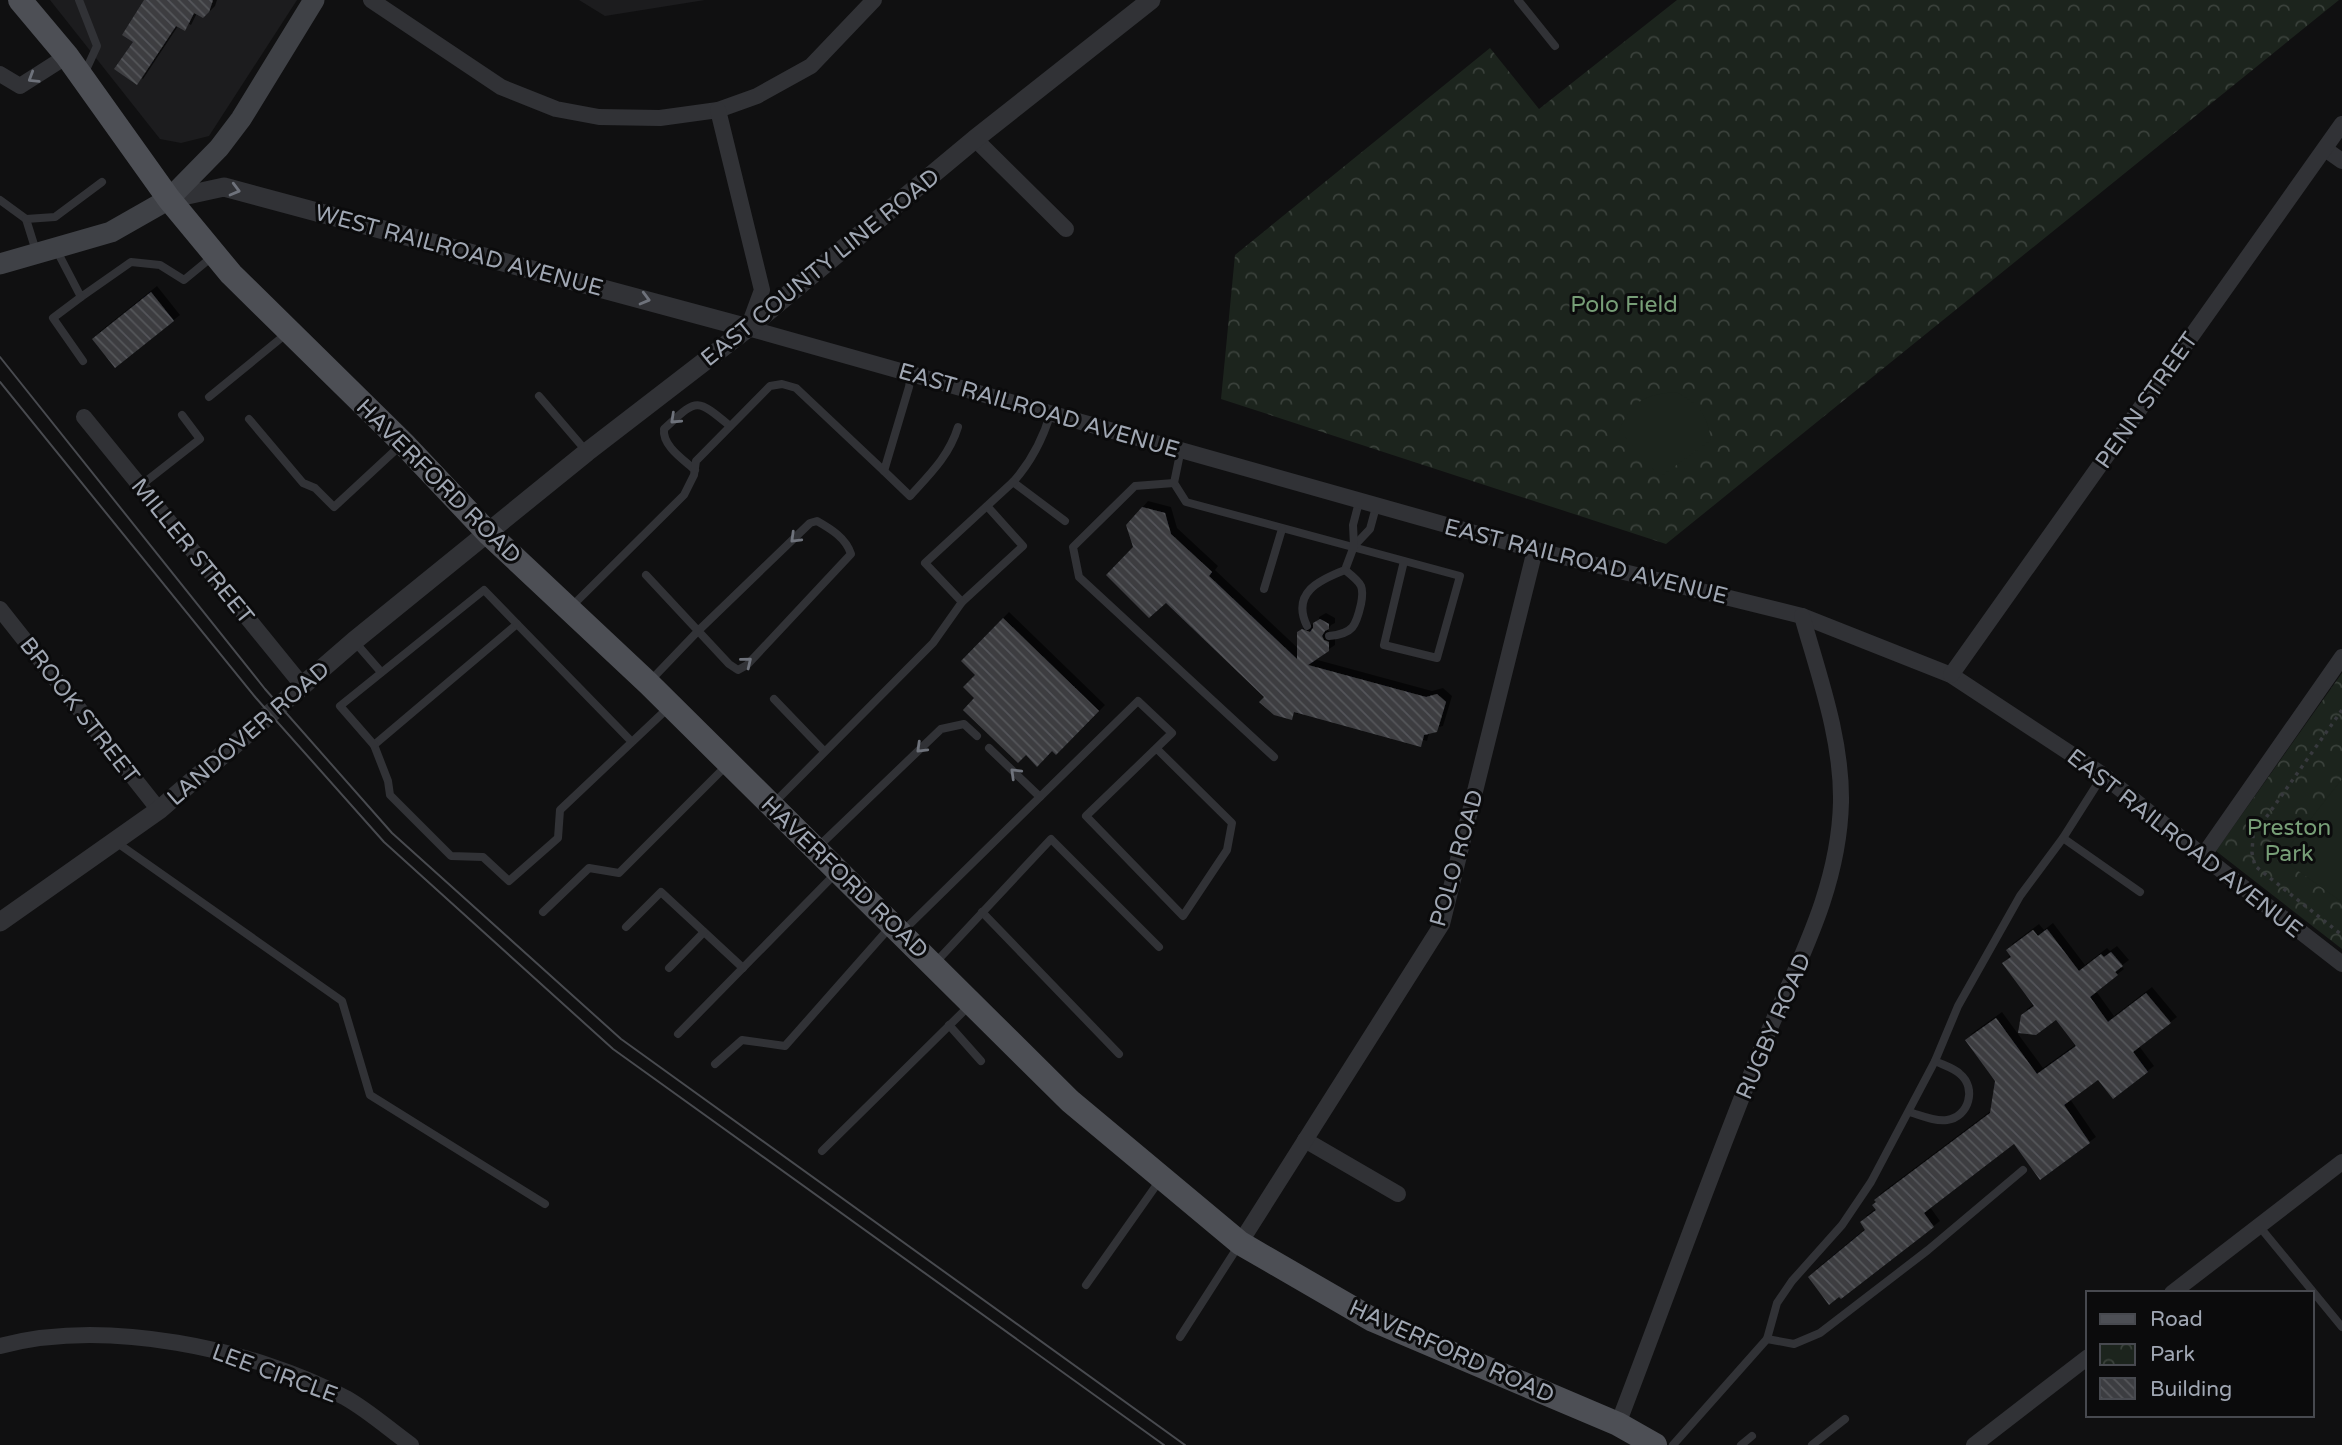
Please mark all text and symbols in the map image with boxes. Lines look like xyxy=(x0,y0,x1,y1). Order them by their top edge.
one-way arrow xyxy=(28,69,41,82)
street label: EAST COUNTY LINE ROAD xyxy=(696,163,946,373)
one-way arrow xyxy=(229,182,241,196)
street label: WEST RAILROAD AVENUE xyxy=(312,199,606,303)
one-way arrow xyxy=(638,291,650,305)
park label: Polo Field xyxy=(1570,291,1678,319)
street label: PENN STREET xyxy=(2089,327,2204,474)
street label: EAST RAILROAD AVENUE xyxy=(895,357,1182,465)
street label: HAVERFORD ROAD xyxy=(350,393,527,570)
one-way arrow xyxy=(670,411,683,424)
street label: MILLER STREET xyxy=(125,473,260,630)
street label: EAST RAILROAD AVENUE xyxy=(1441,513,1730,611)
one-way arrow xyxy=(790,529,803,542)
street label: BROOK STREET xyxy=(13,632,145,789)
street label: LANDOVER ROAD xyxy=(162,656,336,812)
one-way arrow xyxy=(740,657,752,670)
one-way arrow xyxy=(916,739,929,752)
street label: EAST RAILROAD AVENUE xyxy=(2061,743,2308,944)
one-way arrow xyxy=(1010,768,1023,781)
street label: POLO ROAD xyxy=(1424,787,1490,930)
street label: HAVERFORD ROAD xyxy=(755,791,934,965)
park label: Preston Park xyxy=(2247,814,2331,868)
street label: RUGBY ROAD xyxy=(1730,949,1817,1104)
legend xyxy=(2086,1291,2314,1417)
street label: HAVERFORD ROAD xyxy=(1345,1294,1558,1410)
text: Road xyxy=(2150,1307,2203,1332)
street label: LEE CIRCLE xyxy=(208,1338,341,1410)
text: Park xyxy=(2150,1342,2195,1367)
text: Building xyxy=(2150,1377,2232,1402)

